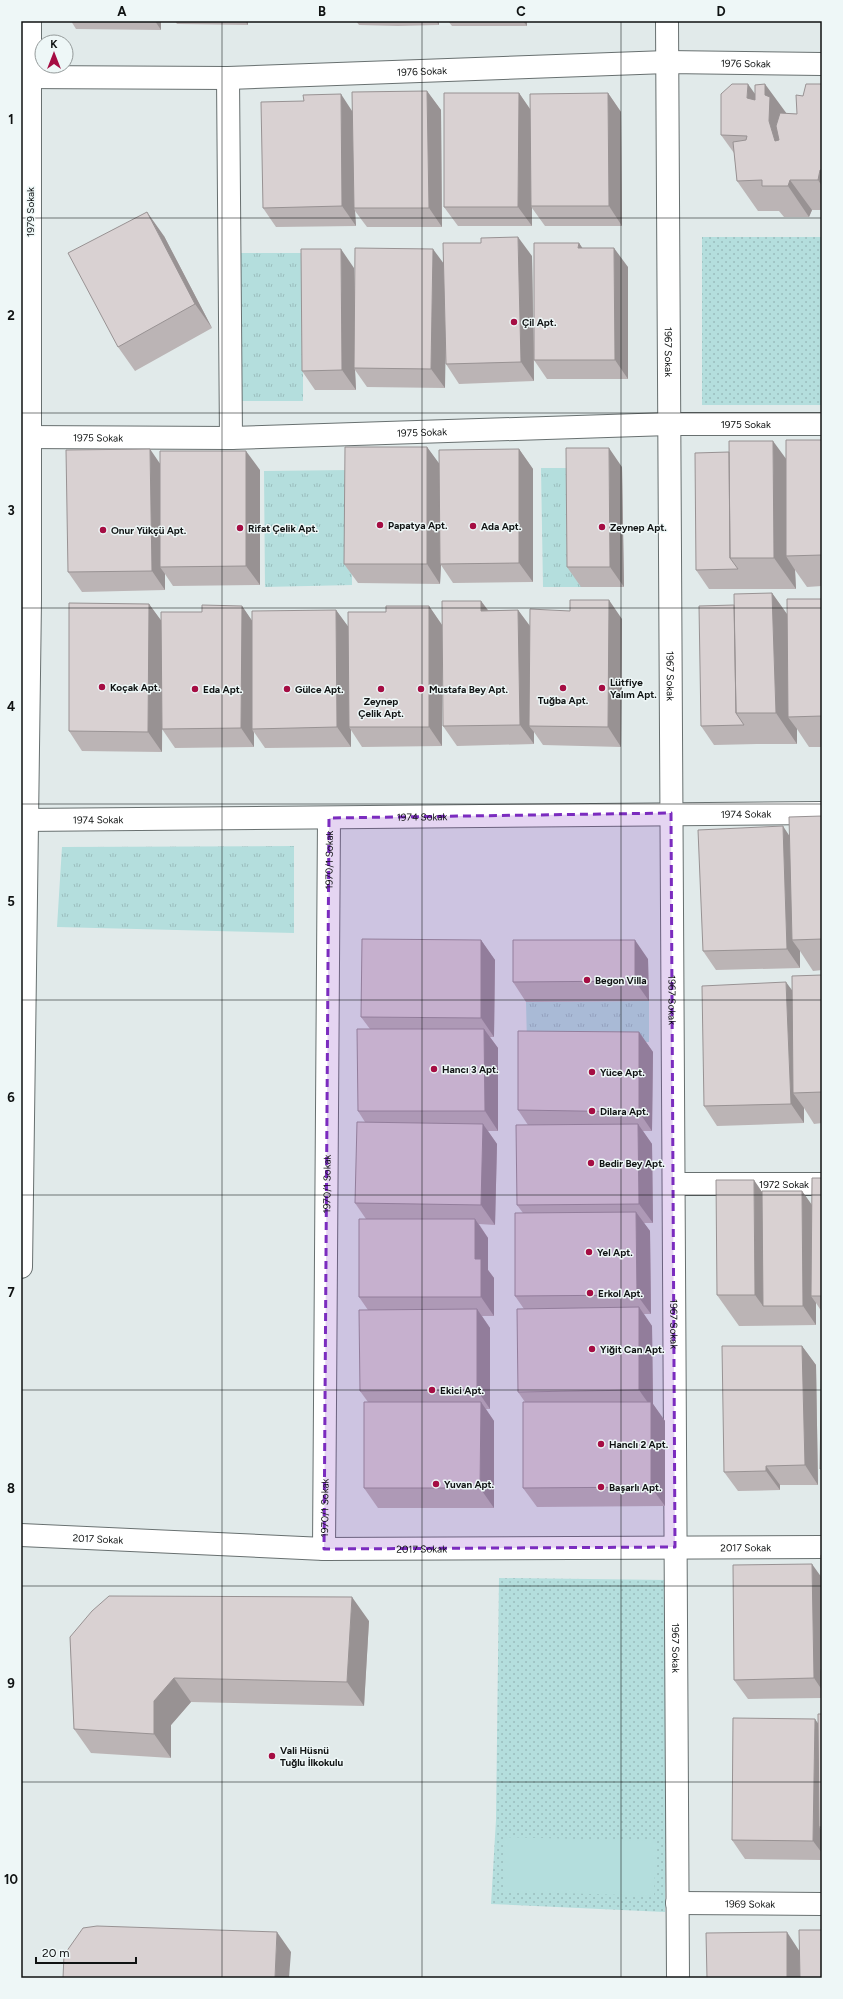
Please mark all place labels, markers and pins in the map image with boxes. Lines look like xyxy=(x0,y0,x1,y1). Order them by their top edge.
place label: Çil Apt. xyxy=(522,316,557,329)
marker: Çil Apt. xyxy=(509,317,519,327)
place label: Papatya Apt. xyxy=(388,519,448,532)
marker: Papatya Apt. xyxy=(375,520,385,530)
place label: Ada Apt. xyxy=(481,520,522,533)
marker: Ada Apt. xyxy=(468,521,478,531)
place label: Zeynep Apt. xyxy=(610,521,667,534)
place label: Rifat Çelik Apt. xyxy=(248,522,318,535)
marker: Zeynep Apt. xyxy=(597,522,607,532)
marker: Rifat Çelik Apt. xyxy=(235,523,245,533)
place label: Onur Yükçü Apt. xyxy=(111,524,187,537)
marker: Onur Yükçü Apt. xyxy=(98,525,108,535)
place label: Lütfiye Yalım Apt. xyxy=(610,676,657,701)
place label: Koçak Apt. xyxy=(110,681,161,694)
marker: Koçak Apt. xyxy=(97,682,107,692)
place label: Eda Apt. xyxy=(203,683,243,696)
place label: Gülce Apt. xyxy=(295,683,344,696)
place label: Mustafa Bey Apt. xyxy=(429,683,508,696)
marker: Tuğba Apt. xyxy=(558,683,568,693)
marker: Lütfiye Yalım Apt. xyxy=(597,683,607,693)
marker: Eda Apt. xyxy=(190,684,200,694)
marker: Gülce Apt. xyxy=(282,684,292,694)
marker: Zeynep Çelik Apt. xyxy=(376,684,386,694)
marker: Mustafa Bey Apt. xyxy=(416,684,426,694)
place label: Tuğba Apt. xyxy=(538,694,589,707)
place label: Zeynep Çelik Apt. xyxy=(358,695,404,720)
place label: Begon Villa xyxy=(595,974,647,987)
marker: Begon Villa xyxy=(582,975,592,985)
place label: Hancı 3 Apt. xyxy=(442,1063,499,1076)
marker: Hancı 3 Apt. xyxy=(429,1064,439,1074)
place label: Yüce Apt. xyxy=(600,1066,645,1079)
marker: Yüce Apt. xyxy=(587,1067,597,1077)
place label: Dilara Apt. xyxy=(600,1105,649,1118)
marker: Dilara Apt. xyxy=(587,1106,597,1116)
place label: Bedir Bey Apt. xyxy=(599,1157,665,1170)
marker: Bedir Bey Apt. xyxy=(586,1158,596,1168)
place label: Yel Apt. xyxy=(597,1246,633,1259)
marker: Yel Apt. xyxy=(584,1247,594,1257)
place label: Erkol Apt. xyxy=(598,1287,644,1300)
marker: Erkol Apt. xyxy=(585,1288,595,1298)
place label: Yiğit Can Apt. xyxy=(600,1343,665,1356)
marker: Yiğit Can Apt. xyxy=(587,1344,597,1354)
place label: Ekici Apt. xyxy=(440,1384,485,1397)
marker: Ekici Apt. xyxy=(427,1385,437,1395)
place label: Hanclı 2 Apt. xyxy=(609,1438,669,1451)
marker: Hanclı 2 Apt. xyxy=(596,1439,606,1449)
place label: Yuvan Apt. xyxy=(444,1478,495,1491)
marker: Yuvan Apt. xyxy=(431,1479,441,1489)
place label: Başarlı Apt. xyxy=(609,1481,662,1494)
marker: Başarlı Apt. xyxy=(596,1482,606,1492)
place label: Vali Hüsnü Tuğlu İlkokulu xyxy=(280,1744,343,1769)
marker: Vali Hüsnü Tuğlu İlkokulu xyxy=(267,1751,277,1761)

